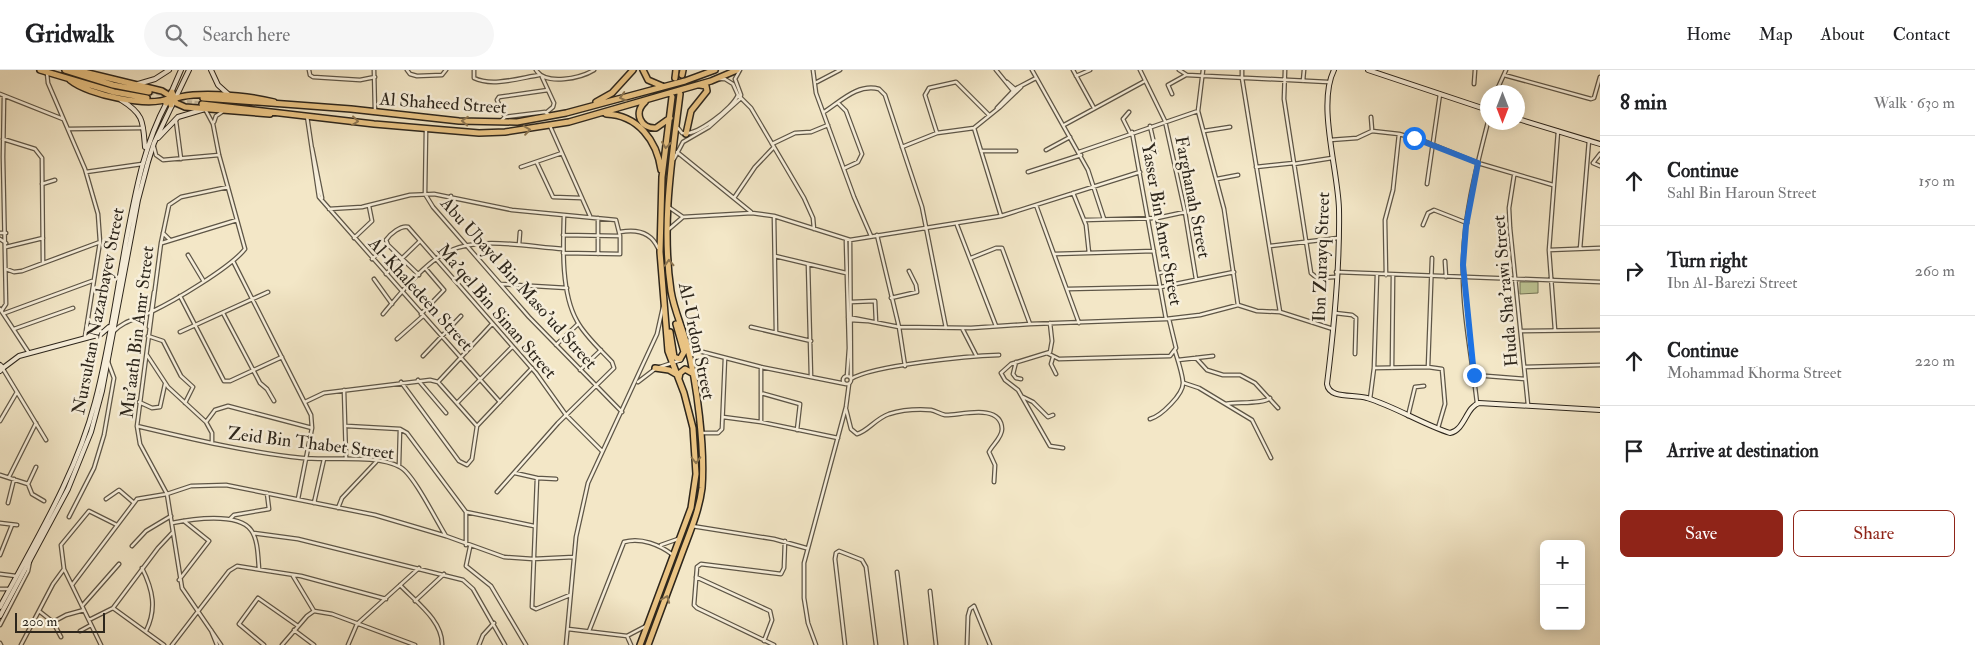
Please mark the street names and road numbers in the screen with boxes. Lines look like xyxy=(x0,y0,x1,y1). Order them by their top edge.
street label: Al Shaheed Street xyxy=(378,88,507,119)
street label: Farghanah Street xyxy=(1169,134,1216,260)
street label: Yasser Bin Amer Street xyxy=(1136,141,1187,307)
street label: Ibn Zurayq Street xyxy=(1308,191,1335,323)
street label: Abu Ubayd Bin Maso'ud Street xyxy=(435,192,602,374)
street label: Nursultan Nazarbayev Street xyxy=(67,206,130,416)
street label: Huda Sha'rawi Street xyxy=(1487,214,1524,368)
street label: Al-Khaledeen Street xyxy=(363,232,478,356)
street label: Ma’qel Bin Sinan Street xyxy=(432,239,562,384)
street label: Mu'aath Bin Amr Street xyxy=(116,244,159,419)
street label: Al-Urdon Street xyxy=(673,280,720,402)
street label: Zeid Bin Thabet Street xyxy=(226,422,396,465)

